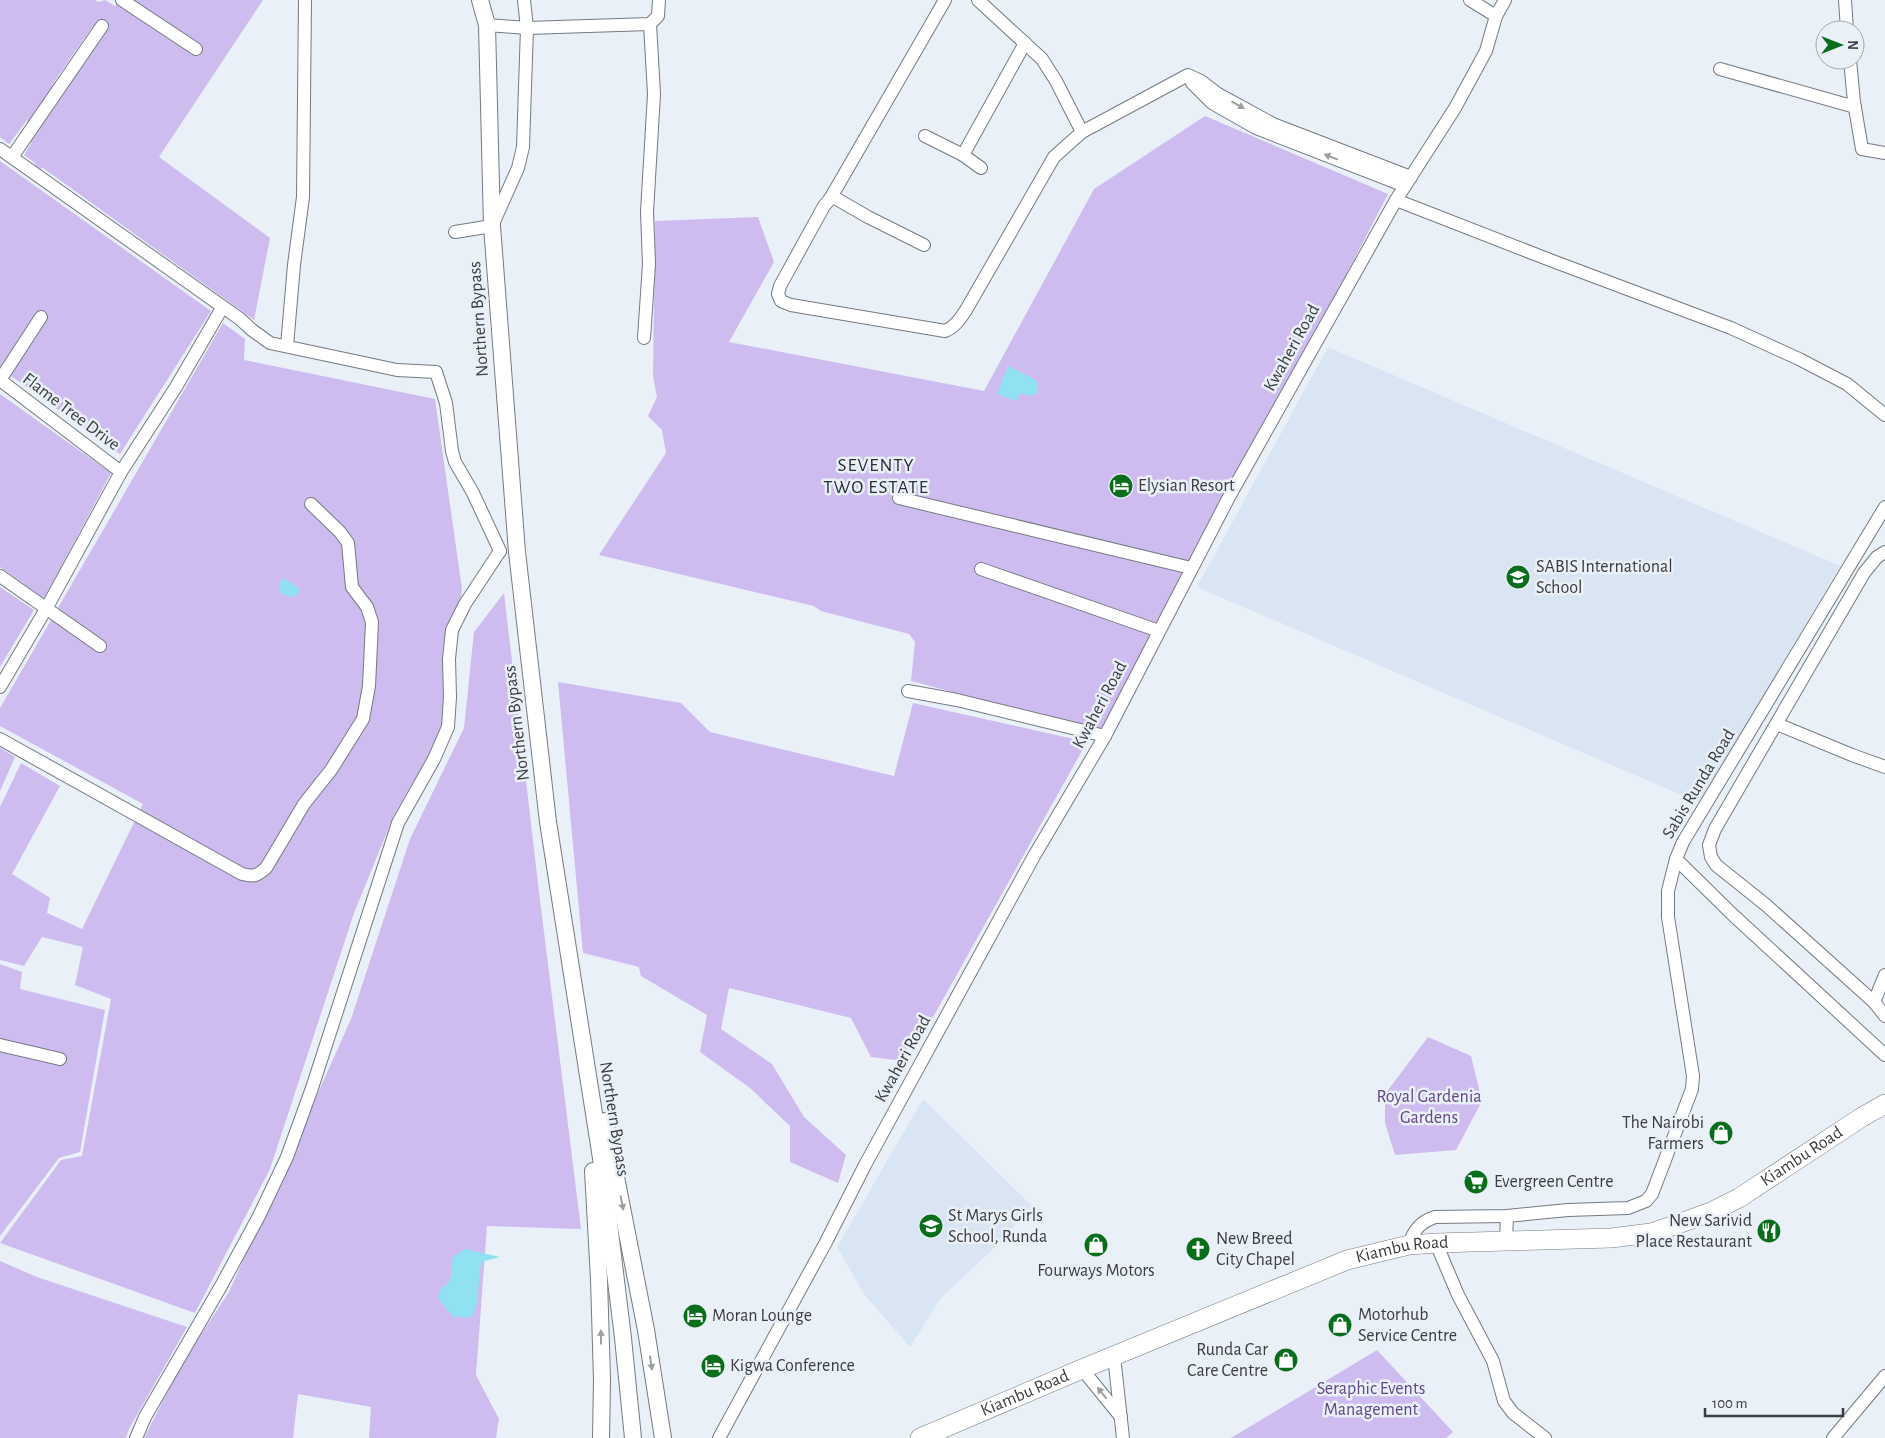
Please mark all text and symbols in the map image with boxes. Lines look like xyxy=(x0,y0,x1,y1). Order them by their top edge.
north arrow xyxy=(1815,20,1865,70)
text: N xyxy=(1845,40,1859,50)
one-way arrow xyxy=(1231,101,1245,110)
one-way arrow xyxy=(1324,153,1338,161)
street label: Northern Bypass xyxy=(466,260,492,378)
street label: Kwaheri Road xyxy=(1261,302,1323,394)
street label: Flame Tree Drive xyxy=(19,370,123,454)
district label: SEVENTY TWO ESTATE xyxy=(823,456,929,497)
hotel icon: Elysian Resort xyxy=(1108,473,1134,499)
place label: Elysian Resort xyxy=(1138,477,1235,495)
place label: SABIS International School xyxy=(1536,558,1673,597)
school or university icon: SABIS International School xyxy=(1505,564,1531,590)
street label: Kwaheri Road xyxy=(1069,658,1131,752)
street label: Northern Bypass xyxy=(501,664,533,782)
street label: Sabis Runda Road xyxy=(1659,726,1739,842)
street label: Kwaheri Road xyxy=(872,1013,934,1105)
street label: Northern Bypass xyxy=(596,1060,632,1178)
park label: Royal Gardenia Gardens xyxy=(1376,1088,1482,1127)
place label: The Nairobi Farmers xyxy=(1622,1114,1704,1153)
shop icon: The Nairobi Farmers xyxy=(1708,1120,1734,1146)
street label: Kiambu Road xyxy=(1758,1123,1846,1190)
supermarket icon: Evergreen Centre xyxy=(1463,1169,1489,1195)
place label: Evergreen Centre xyxy=(1494,1173,1613,1191)
one-way arrow xyxy=(618,1196,626,1212)
place label: St Marys Girls School, Runda xyxy=(948,1207,1047,1246)
place label: New Sarivid Place Restaurant xyxy=(1636,1212,1752,1251)
school or university icon: St Marys Girls School, Runda xyxy=(918,1213,944,1239)
restaurant icon: New Sarivid Place Restaurant xyxy=(1756,1218,1782,1244)
place label: New Breed City Chapel xyxy=(1216,1230,1295,1269)
shop icon: Fourways Motors xyxy=(1083,1232,1109,1258)
street label: Kiambu Road xyxy=(1354,1234,1449,1267)
church icon: New Breed City Chapel xyxy=(1185,1236,1211,1262)
place label: Fourways Motors xyxy=(1037,1262,1155,1280)
hotel icon: Moran Lounge xyxy=(682,1303,708,1329)
place label: Motorhub Service Centre xyxy=(1358,1306,1457,1345)
place label: Moran Lounge xyxy=(712,1307,812,1325)
shop icon: Motorhub Service Centre xyxy=(1327,1312,1353,1338)
one-way arrow xyxy=(597,1329,605,1345)
place label: Runda Car Care Centre xyxy=(1187,1341,1268,1380)
shop icon: Runda Car Care Centre xyxy=(1273,1347,1299,1373)
hotel icon: Kigwa Conference xyxy=(700,1353,726,1379)
one-way arrow xyxy=(648,1355,656,1371)
place label: Kigwa Conference xyxy=(730,1357,855,1375)
street label: Kiambu Road xyxy=(978,1367,1072,1420)
park label: Seraphic Events Management xyxy=(1317,1380,1425,1419)
scale bar xyxy=(1705,1386,1842,1418)
one-way arrow xyxy=(1096,1387,1107,1400)
text: 100 m xyxy=(1712,1396,1747,1411)

